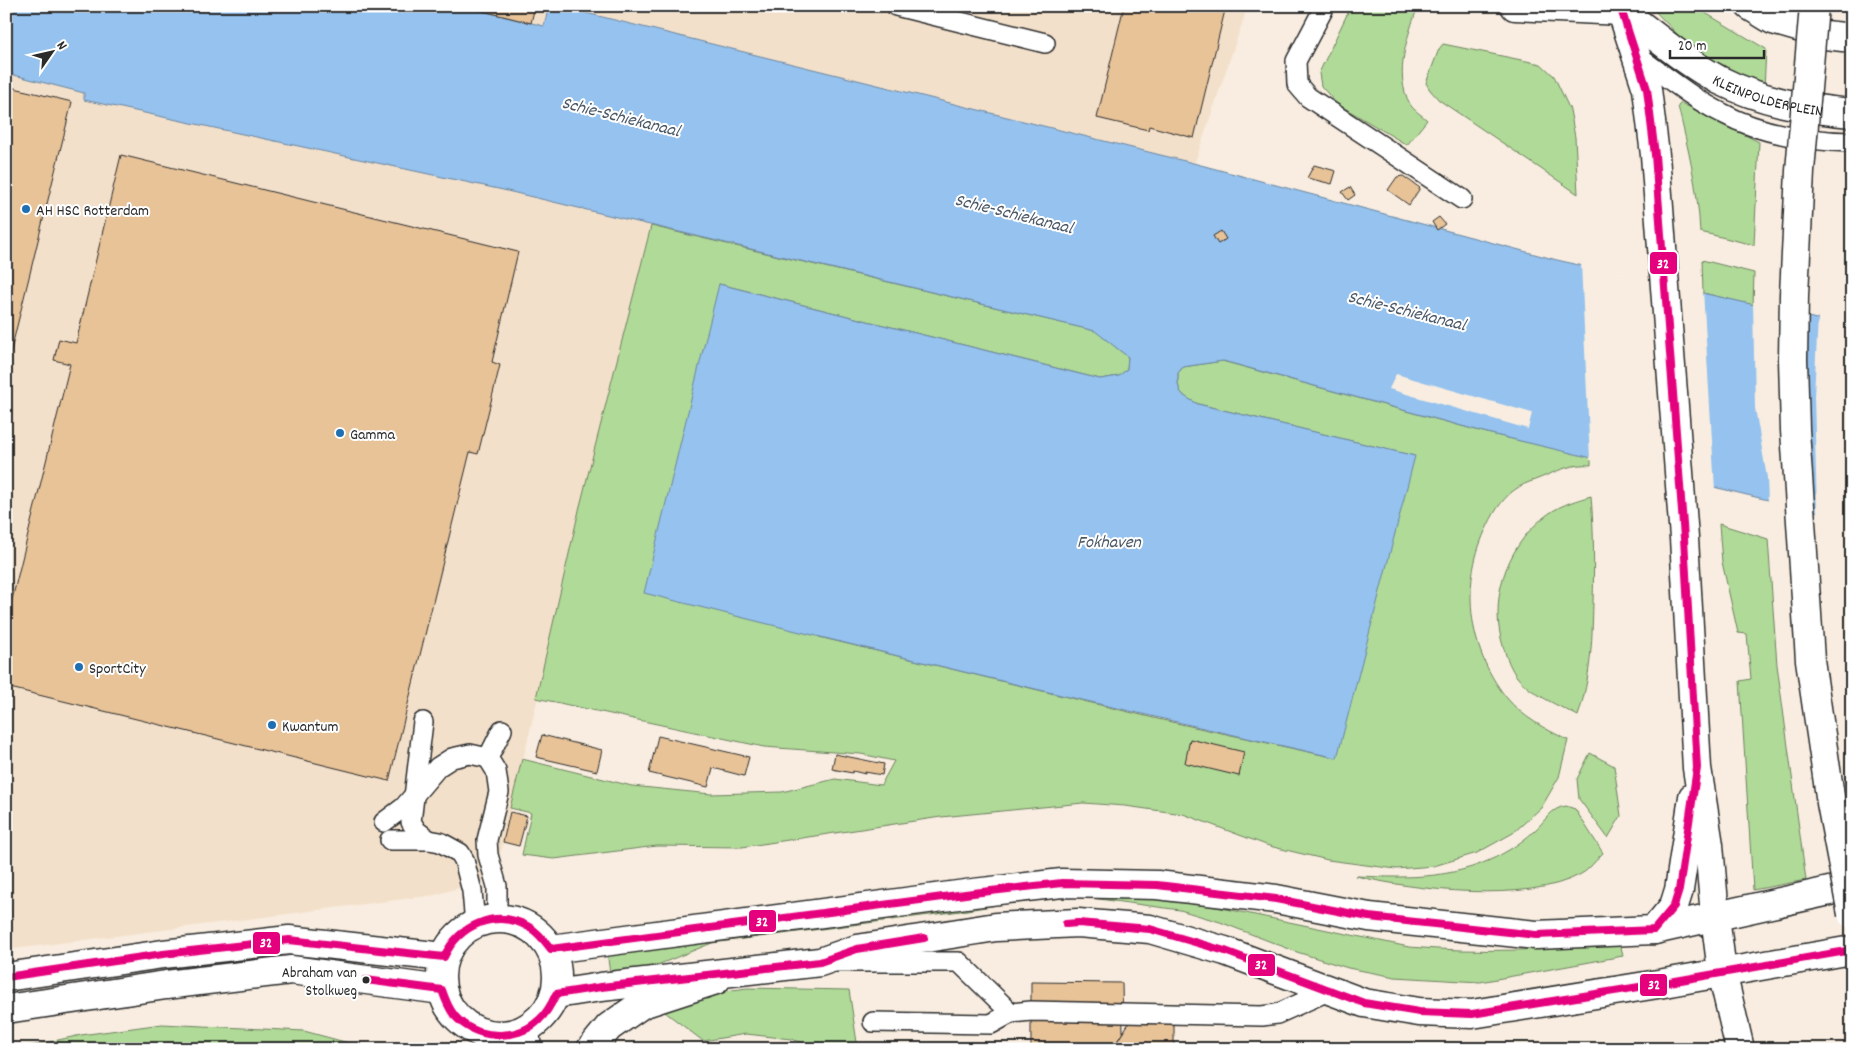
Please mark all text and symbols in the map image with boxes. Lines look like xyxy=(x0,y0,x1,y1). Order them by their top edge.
north arrow xyxy=(28,28,78,78)
scale bar xyxy=(1670,28,1764,60)
text: 20 m xyxy=(1678,36,1706,58)
text: N xyxy=(51,37,71,54)
street label: KLEINPOLDERPLEIN xyxy=(1708,70,1825,124)
water label: Schie-Schiekanaal xyxy=(559,92,684,146)
water label: Schie-Schiekanaal xyxy=(952,189,1077,243)
place label: AH HSC Rotterdam xyxy=(36,200,149,223)
marker: AH HSC Rotterdam xyxy=(20,203,32,215)
line badge: 32 xyxy=(1649,251,1678,275)
text: 32 xyxy=(1657,255,1669,275)
water label: Schie-Schiekanaal xyxy=(1345,286,1470,340)
place label: Gamma xyxy=(350,424,396,447)
marker: Gamma xyxy=(334,427,346,439)
water label: Fokhaven xyxy=(1077,531,1142,556)
place label: SportCity xyxy=(89,658,146,681)
marker: SportCity xyxy=(73,661,85,673)
place label: Kwantum xyxy=(282,716,338,739)
marker: Kwantum xyxy=(266,719,278,731)
line badge: 32 xyxy=(748,909,777,933)
text: 32 xyxy=(756,913,768,933)
line badge: 32 xyxy=(252,931,281,955)
text: 32 xyxy=(260,934,272,954)
line badge: 32 xyxy=(1247,953,1276,977)
text: 32 xyxy=(1255,956,1267,976)
place label: Abraham van Stolkweg xyxy=(282,963,357,1003)
line badge: 32 xyxy=(1639,973,1668,997)
marker: Abraham van Stolkweg xyxy=(361,975,371,985)
text: 32 xyxy=(1648,976,1660,996)

